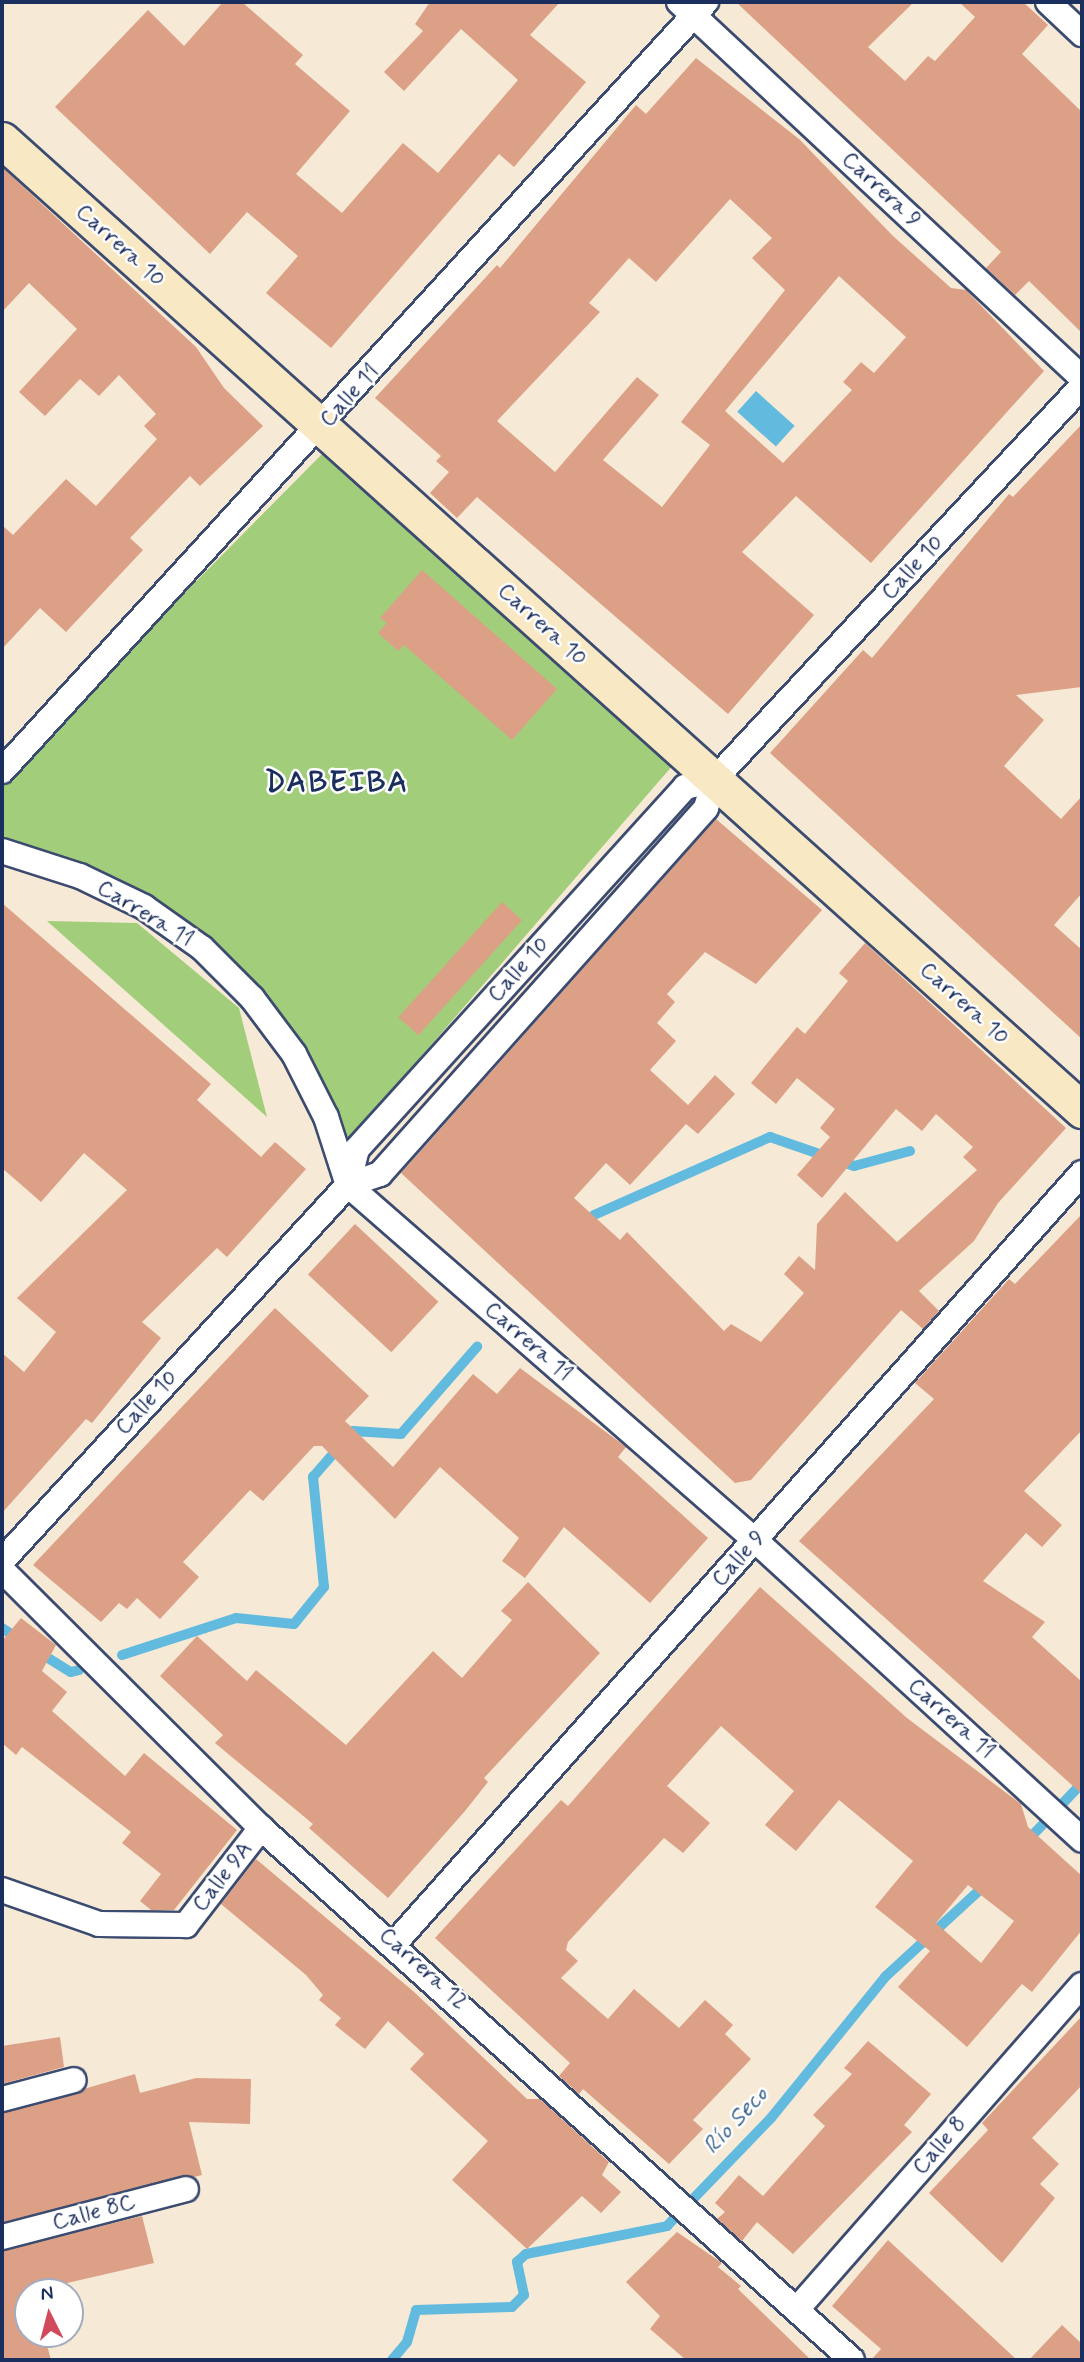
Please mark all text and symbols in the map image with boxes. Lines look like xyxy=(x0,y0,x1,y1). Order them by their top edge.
street label: Carrera 9 xyxy=(835,146,927,234)
street label: Carrera 10 xyxy=(69,199,171,293)
street label: Calle 11 xyxy=(314,359,386,433)
street label: Calle 10 xyxy=(876,530,950,606)
street label: Carrera 10 xyxy=(491,578,593,672)
district label: DABEIBA xyxy=(267,765,407,801)
street label: Carrera 11 xyxy=(92,874,198,954)
street label: Calle 10 xyxy=(482,931,556,1009)
street label: Carrera 10 xyxy=(913,957,1015,1051)
street label: Carrera 11 xyxy=(478,1296,578,1388)
street label: Calle 10 xyxy=(110,1365,184,1441)
street label: Calle 9 xyxy=(706,1525,772,1593)
street label: Carrera 11 xyxy=(902,1673,1000,1765)
street label: Calle 9A xyxy=(187,1836,259,1918)
street label: Carrera 12 xyxy=(373,1922,473,2016)
water label: Río Seco xyxy=(697,2081,775,2161)
street label: Calle 8 xyxy=(907,2111,973,2181)
street label: Calle 8C xyxy=(49,2189,139,2237)
north arrow xyxy=(14,2278,84,2348)
text: N xyxy=(39,2281,55,2307)

